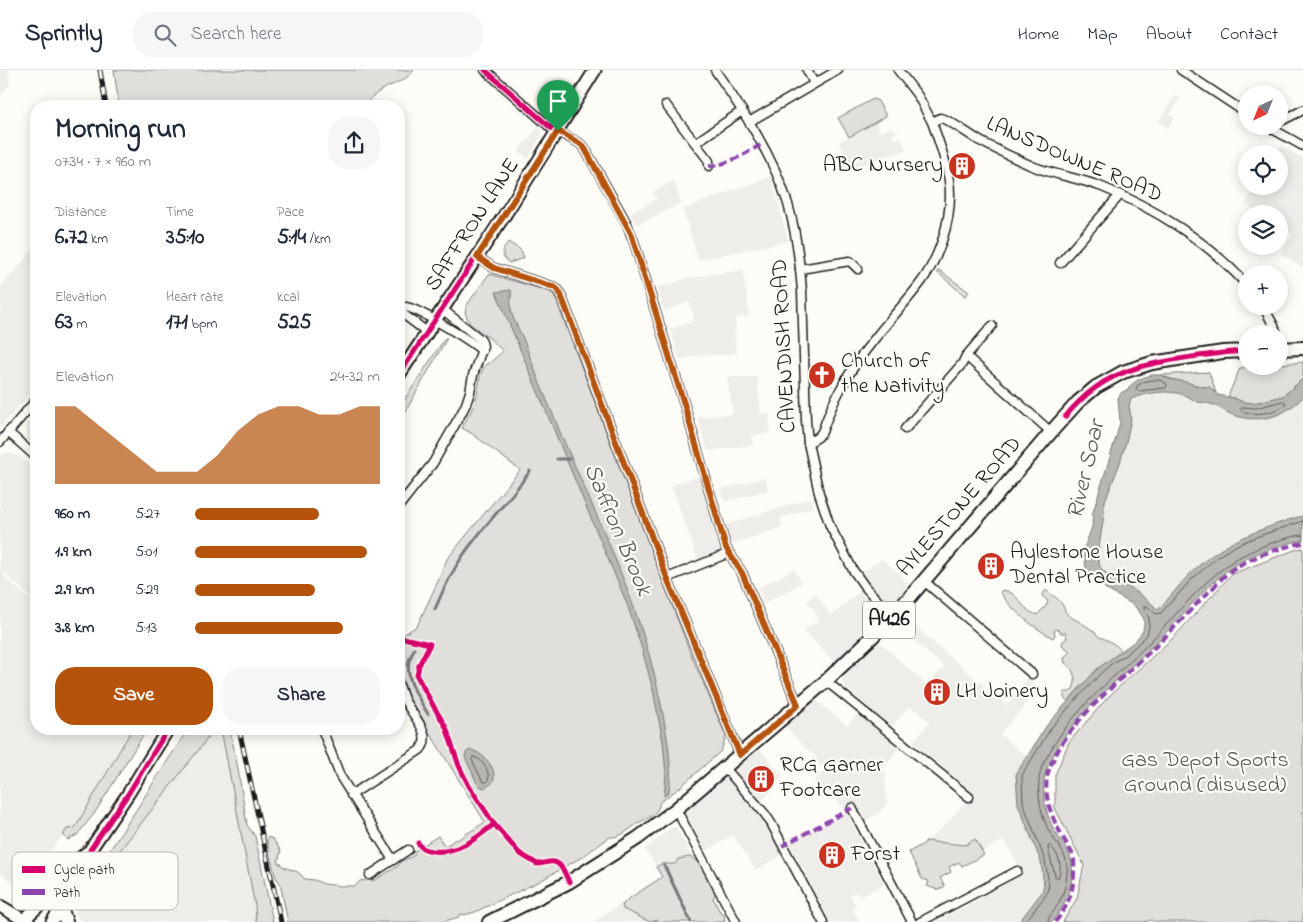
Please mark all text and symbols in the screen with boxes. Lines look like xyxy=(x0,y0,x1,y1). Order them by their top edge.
search box xyxy=(133,12,483,57)
text: Sprintly xyxy=(25,17,103,52)
icon: search xyxy=(151,21,179,49)
text: Search here xyxy=(191,21,282,48)
text: Home xyxy=(1018,22,1059,48)
text: Map xyxy=(1087,22,1118,48)
text: About xyxy=(1146,22,1192,48)
text: Contact xyxy=(1220,22,1278,48)
pin xyxy=(537,80,579,131)
north arrow xyxy=(1238,85,1288,135)
map controls xyxy=(1238,85,1288,375)
icon: arrive xyxy=(544,87,572,115)
street label: LANSDOWNE ROAD xyxy=(981,108,1167,212)
text: Morning run xyxy=(55,110,186,151)
button: share xyxy=(328,117,380,169)
button: locate xyxy=(1238,145,1288,195)
text: 07:34 · 7 × 960 m xyxy=(55,150,151,174)
place label: ABC Nursery xyxy=(823,150,943,183)
building icon: ABC Nursery xyxy=(947,151,977,181)
street label: SAFFRON LANE xyxy=(418,152,528,298)
text: Distance xyxy=(55,202,107,223)
text: Time xyxy=(166,202,194,223)
text: Pace xyxy=(277,202,304,223)
button: layers xyxy=(1238,205,1288,255)
text: 6.72 xyxy=(55,223,88,253)
text: 35:10 xyxy=(166,223,204,253)
text: 5:14 xyxy=(277,223,306,253)
text: km xyxy=(88,229,108,250)
text: /km xyxy=(306,229,331,250)
street label: CAVENDISH ROAD xyxy=(764,258,806,434)
button: + xyxy=(1238,265,1288,315)
text: Elevation xyxy=(55,287,106,308)
text: Heart rate xyxy=(166,287,223,308)
text: kcal xyxy=(277,287,299,308)
text: 63 xyxy=(55,308,73,338)
text: 171 xyxy=(166,308,188,338)
text: 525 xyxy=(277,308,311,338)
text: m xyxy=(73,314,87,335)
text: bpm xyxy=(188,314,217,335)
button: − xyxy=(1238,325,1288,375)
place label: Church of the Nativity xyxy=(841,346,944,404)
church icon: Church of the Nativity xyxy=(807,360,837,390)
text: Elevation xyxy=(55,365,114,389)
text: 24–32 m xyxy=(330,365,380,389)
water label: River Soar xyxy=(1059,415,1116,523)
street label: AYLESTONE ROAD xyxy=(890,430,1030,584)
water label: Saffron Brook xyxy=(573,458,661,603)
text: 960 m xyxy=(55,502,90,526)
text: 5:27 xyxy=(135,502,160,526)
place label: Aylestone House Dental Practice xyxy=(1009,537,1164,594)
text: 1.9 km xyxy=(55,540,92,564)
text: 5:01 xyxy=(135,540,158,564)
building icon: Aylestone House Dental Practice xyxy=(976,551,1006,581)
text: 2.9 km xyxy=(55,578,94,602)
text: 5:29 xyxy=(135,578,158,602)
road number: A426 xyxy=(863,602,915,638)
text: 3.8 km xyxy=(55,616,94,640)
text: 5:13 xyxy=(135,616,157,640)
button: Save xyxy=(55,667,213,725)
button: Share xyxy=(223,667,380,725)
place label: LH Joinery xyxy=(956,676,1048,709)
building icon: LH Joinery xyxy=(922,677,952,707)
park label: Gas Depot Sports Ground (disused) xyxy=(1121,745,1289,802)
place label: RCG Garner Footcare xyxy=(779,750,883,807)
building icon: RCG Garner Footcare xyxy=(746,764,776,794)
place label: Forst xyxy=(850,839,901,871)
building icon: Forst xyxy=(817,840,847,870)
legend xyxy=(12,852,178,910)
text: Cycle path xyxy=(54,860,115,882)
text: Path xyxy=(54,883,80,904)

